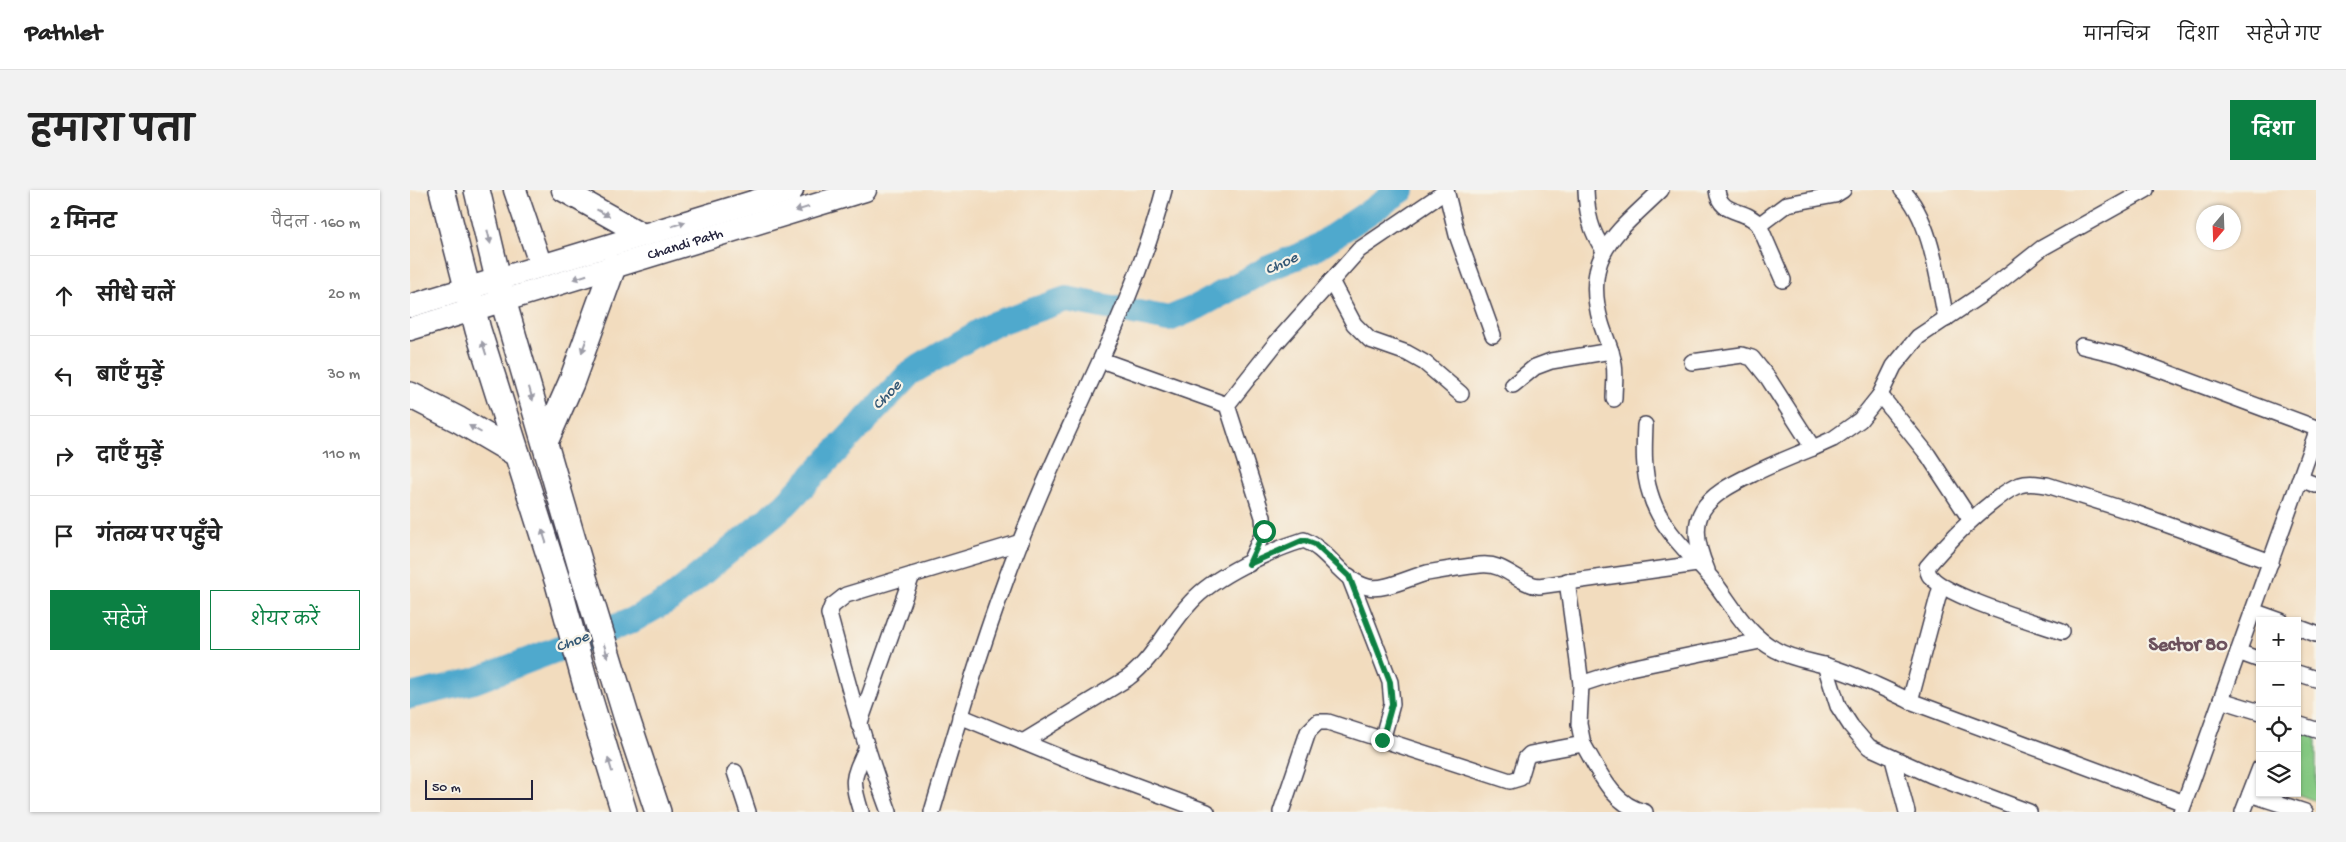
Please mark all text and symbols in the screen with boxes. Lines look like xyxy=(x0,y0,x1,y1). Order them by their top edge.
text: Pathlet xyxy=(25,20,102,49)
text: मानचित्र xyxy=(2084,26,2150,47)
text: दिशा xyxy=(2178,26,2219,47)
text: सहेजे गए xyxy=(2247,26,2321,47)
button: दिशा xyxy=(2230,100,2316,160)
text: हमारा पता xyxy=(30,113,194,154)
north arrow xyxy=(2196,205,2241,250)
one-way arrow xyxy=(794,206,809,214)
one-way arrow xyxy=(597,208,610,217)
text: 2 मिनट xyxy=(50,212,116,237)
text: पैदल · 160 m xyxy=(272,215,360,234)
one-way arrow xyxy=(672,220,687,228)
street label: Chandi Path xyxy=(645,225,725,265)
one-way arrow xyxy=(485,230,493,245)
water label: Choe xyxy=(1263,249,1302,281)
one-way arrow xyxy=(572,274,587,282)
icon: ahead xyxy=(50,282,78,310)
text: सीधे चलें xyxy=(97,286,174,309)
text: 20 m xyxy=(328,286,360,305)
one-way arrow xyxy=(580,339,588,354)
one-way arrow xyxy=(480,340,488,355)
icon: left xyxy=(50,362,78,390)
text: बाएँ मुड़ें xyxy=(97,366,163,389)
text: 30 m xyxy=(327,366,360,385)
water label: Choe xyxy=(869,377,907,415)
one-way arrow xyxy=(527,387,535,402)
one-way arrow xyxy=(469,425,482,434)
icon: right xyxy=(50,442,78,470)
text: दाएँ मुड़ें xyxy=(97,446,163,469)
text: 110 m xyxy=(323,446,360,465)
route start xyxy=(1253,520,1276,543)
icon: arrive xyxy=(50,522,78,550)
text: गंतव्य पर पहुँचे xyxy=(97,526,221,549)
one-way arrow xyxy=(539,529,547,544)
button: सहेजें xyxy=(50,590,200,650)
button: शेयर करें xyxy=(210,590,360,650)
map controls xyxy=(2256,617,2301,797)
button: + xyxy=(2256,617,2301,662)
water label: Choe xyxy=(554,628,593,658)
district label: Sector 80 xyxy=(2148,635,2228,658)
one-way arrow xyxy=(603,643,611,658)
button: − xyxy=(2256,662,2301,707)
button: locate xyxy=(2256,707,2301,752)
route end xyxy=(1371,729,1394,752)
button: layers xyxy=(2256,752,2301,797)
one-way arrow xyxy=(606,758,613,773)
scale bar xyxy=(425,777,532,800)
text: 50 m xyxy=(432,780,461,797)

